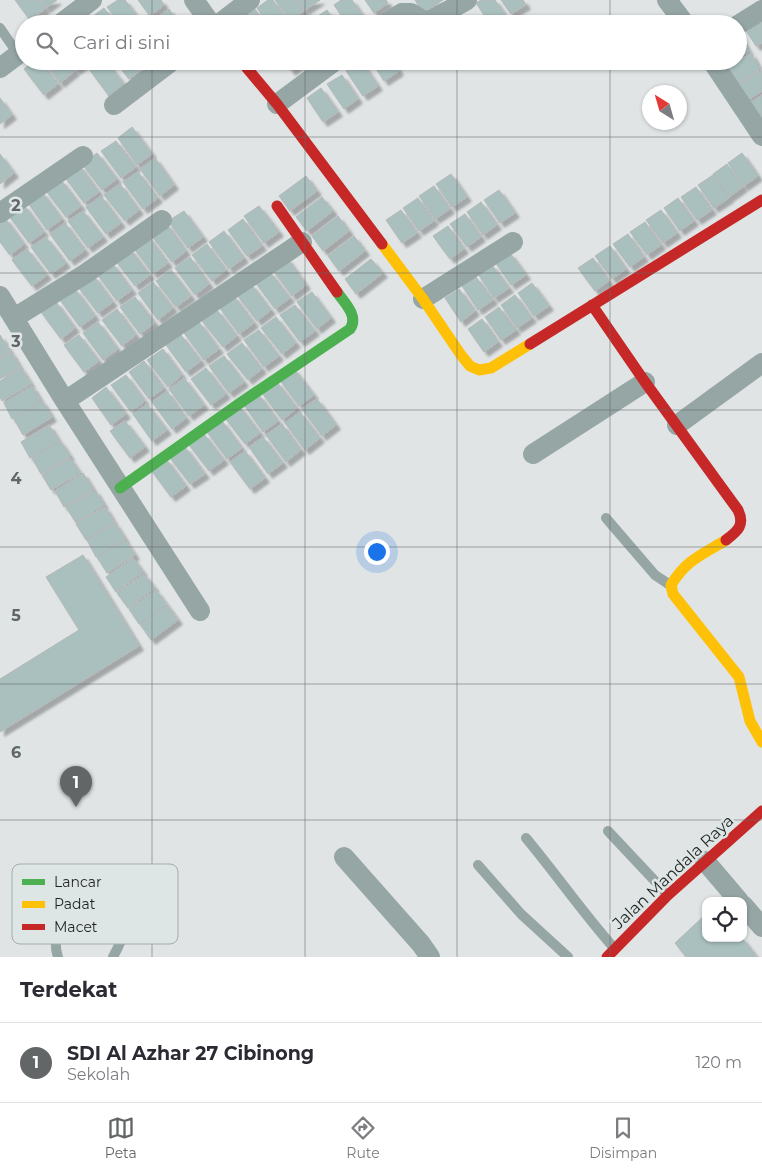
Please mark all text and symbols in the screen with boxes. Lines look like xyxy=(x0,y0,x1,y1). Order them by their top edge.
search box xyxy=(15,15,747,70)
icon: search xyxy=(33,29,61,57)
text: Cari di sini xyxy=(73,31,170,54)
north arrow xyxy=(642,85,687,130)
text: 2 xyxy=(11,196,21,215)
text: 3 xyxy=(10,332,21,351)
text: 4 xyxy=(10,469,22,488)
your location xyxy=(364,539,390,565)
text: 5 xyxy=(11,606,21,625)
text: 6 xyxy=(11,743,21,762)
pin: 1 xyxy=(60,766,92,807)
street label: Jalan Mandala Raya xyxy=(608,811,737,934)
legend xyxy=(12,864,178,944)
text: Lancar xyxy=(54,873,102,891)
text: Padat xyxy=(54,895,96,913)
map controls xyxy=(702,897,747,942)
button: locate xyxy=(702,897,747,942)
text: Macet xyxy=(54,918,98,936)
text: Terdekat xyxy=(20,977,117,1002)
text: SDI Al Azhar 27 Cibinong xyxy=(67,1042,314,1065)
text: 1 xyxy=(33,1053,39,1072)
text: 120 m xyxy=(695,1053,742,1072)
text: Sekolah xyxy=(67,1065,130,1084)
tab: Peta xyxy=(105,1114,137,1162)
tab: Rute xyxy=(346,1114,380,1162)
tab: Disimpan xyxy=(589,1114,657,1162)

